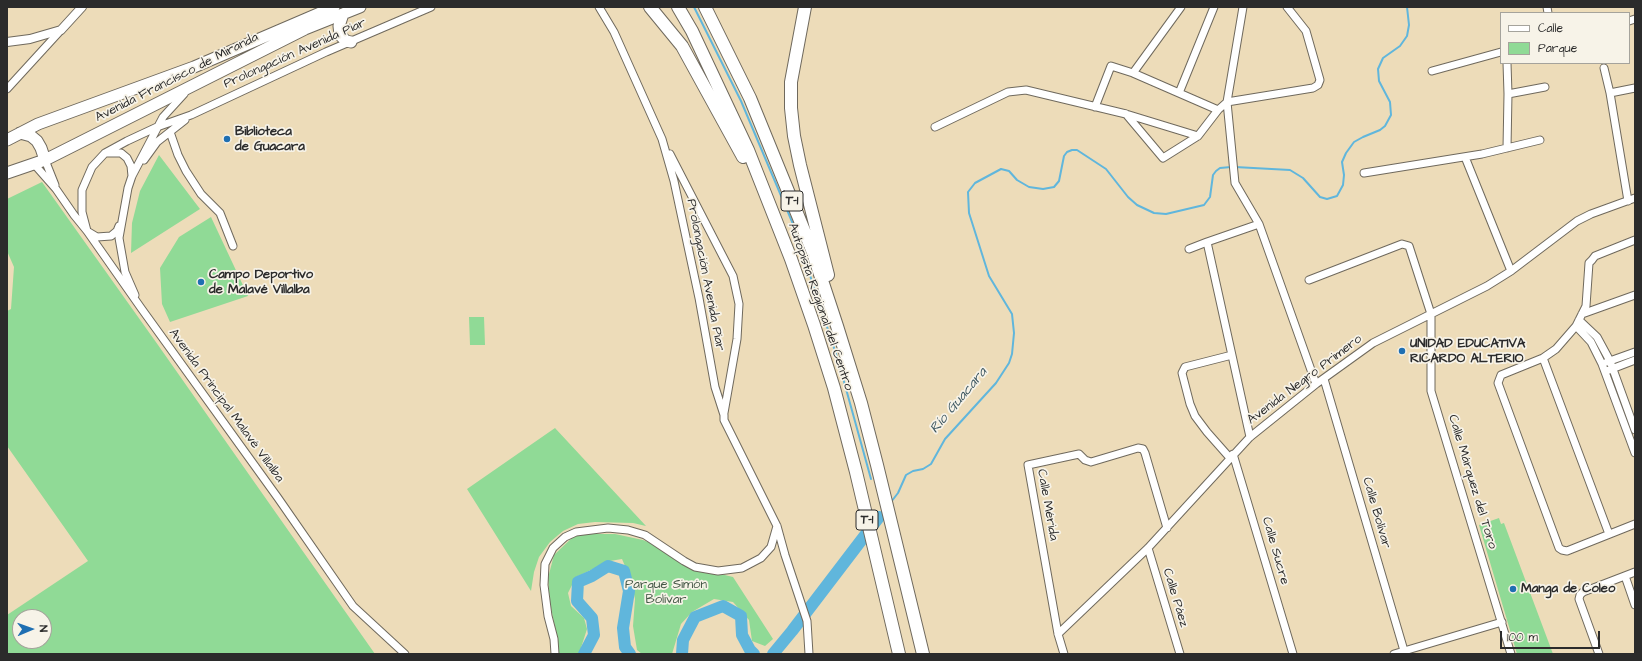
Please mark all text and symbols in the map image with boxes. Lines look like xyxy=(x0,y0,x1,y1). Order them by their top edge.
legend xyxy=(1500,12,1630,64)
street label: Prolongación Avenida Piar xyxy=(221,16,369,92)
text: Calle xyxy=(1538,20,1563,37)
street label: Avenida Francisco de Miranda xyxy=(93,30,261,126)
text: Parque xyxy=(1538,40,1577,57)
place label: Biblioteca de Guacara xyxy=(235,124,305,155)
marker: Biblioteca de Guacara xyxy=(222,134,232,144)
road number: T-1 xyxy=(781,191,803,211)
street label: Prolongación Avenida Piar xyxy=(683,198,727,352)
street label: Autopista Regional del Centro xyxy=(784,221,856,393)
place label: Campo Deportivo de Malavé Villalba xyxy=(209,267,313,298)
marker: Campo Deportivo de Malavé Villalba xyxy=(196,277,206,287)
street label: Avenida Principal Malavé Villalba xyxy=(165,326,287,486)
street label: Avenida Negro Primero xyxy=(1245,332,1365,428)
place label: UNIDAD EDUCATIVA RICARDO ALTERIO xyxy=(1410,336,1525,367)
marker: UNIDAD EDUCATIVA RICARDO ALTERIO xyxy=(1397,346,1407,356)
water label: Río Guacara xyxy=(927,365,991,437)
street label: Calle Márquez del Toro xyxy=(1444,413,1500,551)
street label: Calle Mérida xyxy=(1033,468,1061,542)
street label: Calle Bolívar xyxy=(1358,476,1394,550)
road number: T-1 xyxy=(856,510,878,530)
street label: Calle Sucre xyxy=(1258,515,1292,587)
street label: Calle Páez xyxy=(1159,567,1191,629)
park label: Parque Simón Bolívar xyxy=(625,577,707,608)
place label: Manga de Coleo xyxy=(1521,581,1615,597)
marker: Manga de Coleo xyxy=(1508,584,1518,594)
north arrow xyxy=(12,609,52,649)
scale bar xyxy=(1502,623,1602,649)
text: N xyxy=(36,625,51,632)
text: 100 m xyxy=(1507,629,1538,646)

